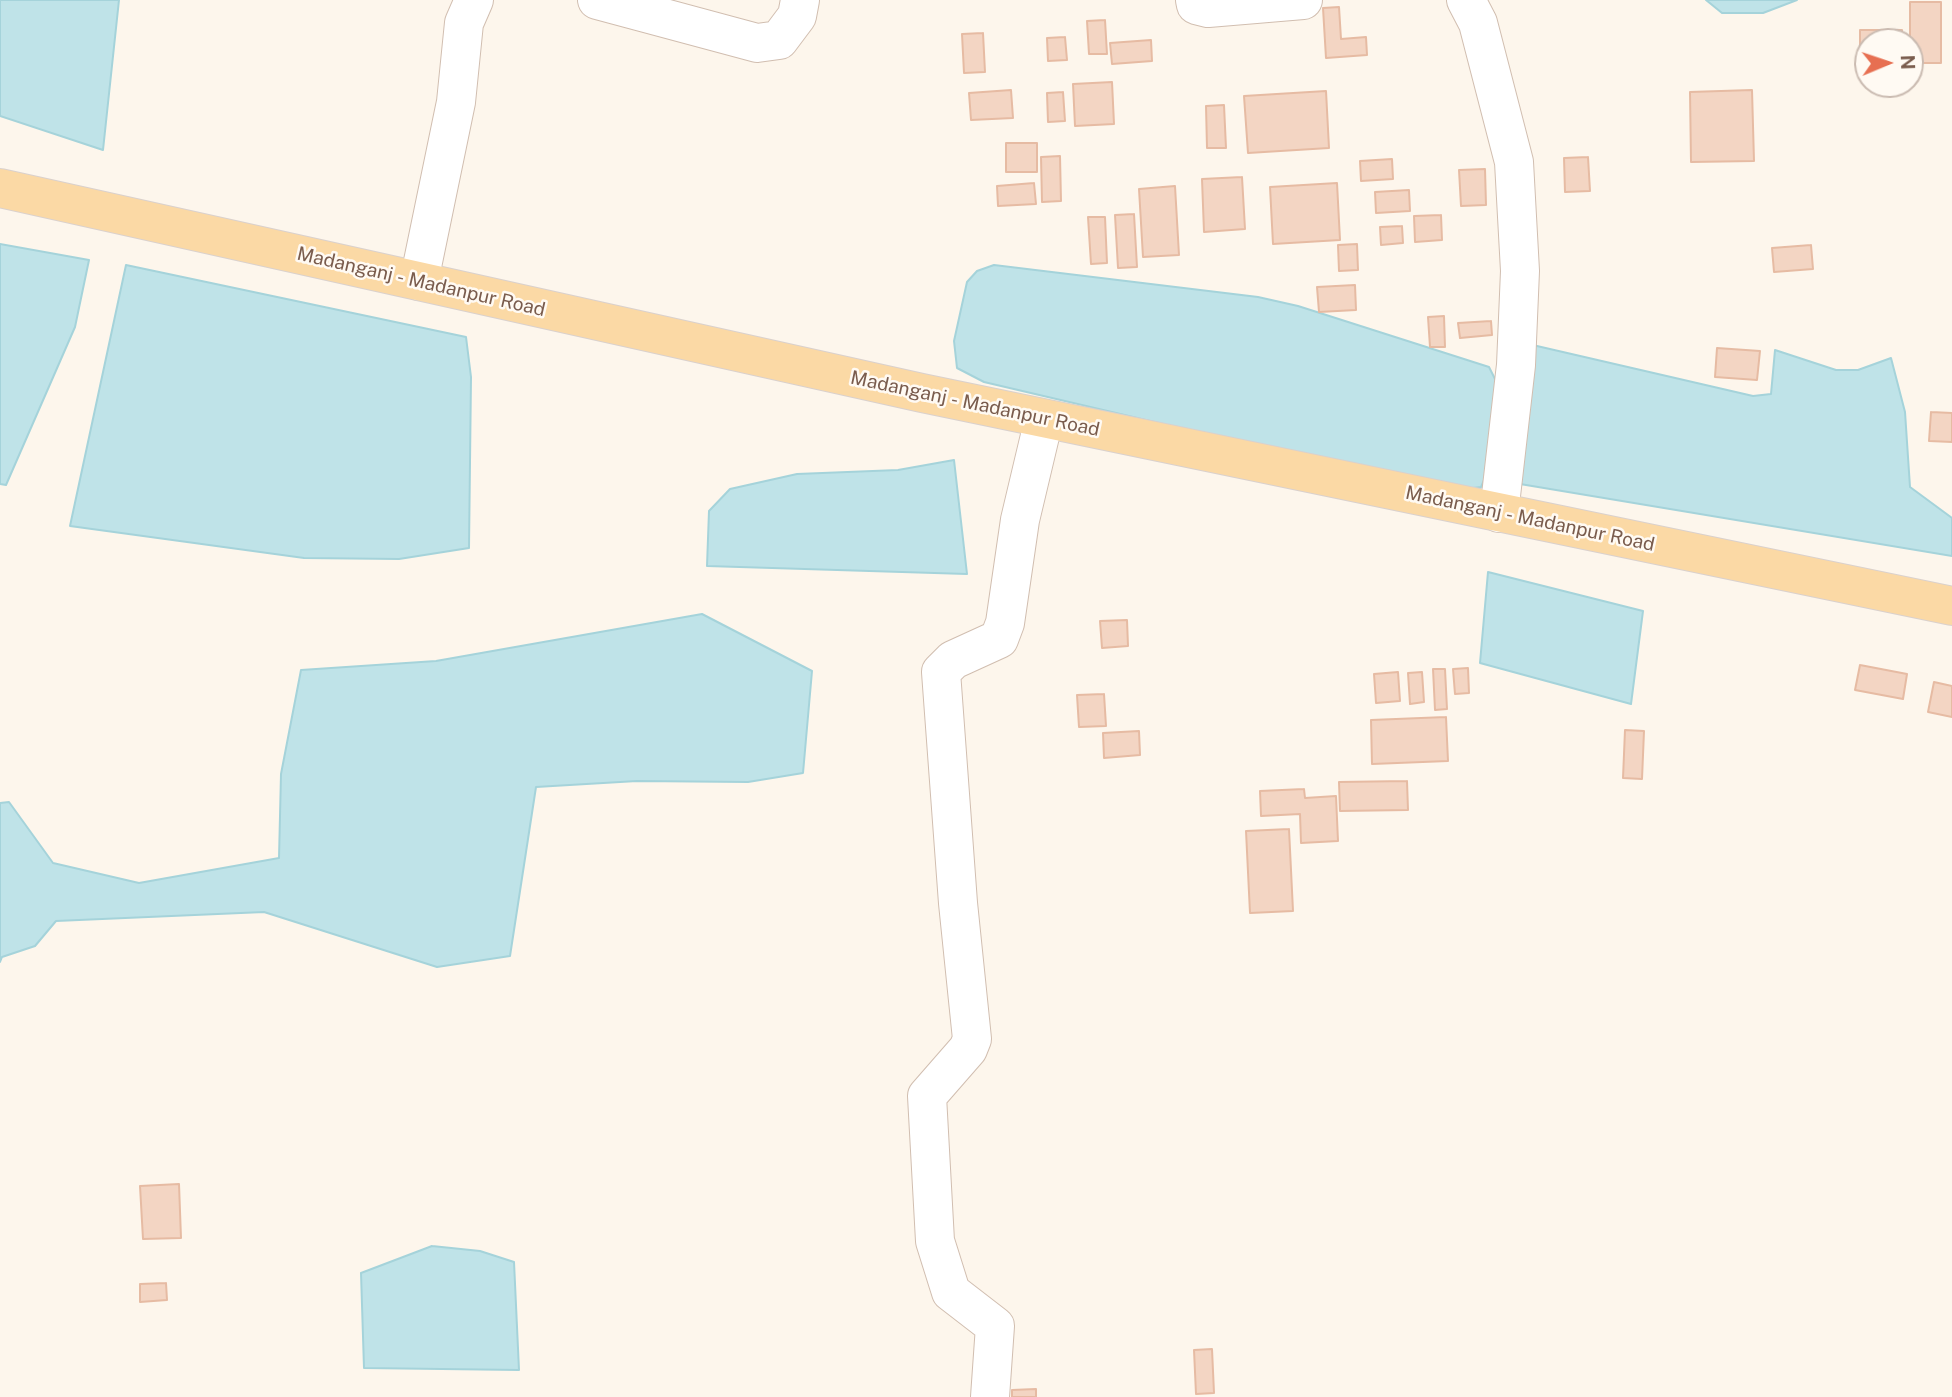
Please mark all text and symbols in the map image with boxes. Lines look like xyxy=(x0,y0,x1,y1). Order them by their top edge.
north arrow xyxy=(1854,28,1924,98)
text: N xyxy=(1897,55,1919,70)
street label: Madanganj - Madanpur Road xyxy=(295,242,547,322)
street label: Madanganj - Madanpur Road xyxy=(848,366,1102,442)
street label: Madanganj - Madanpur Road xyxy=(1403,481,1657,557)

